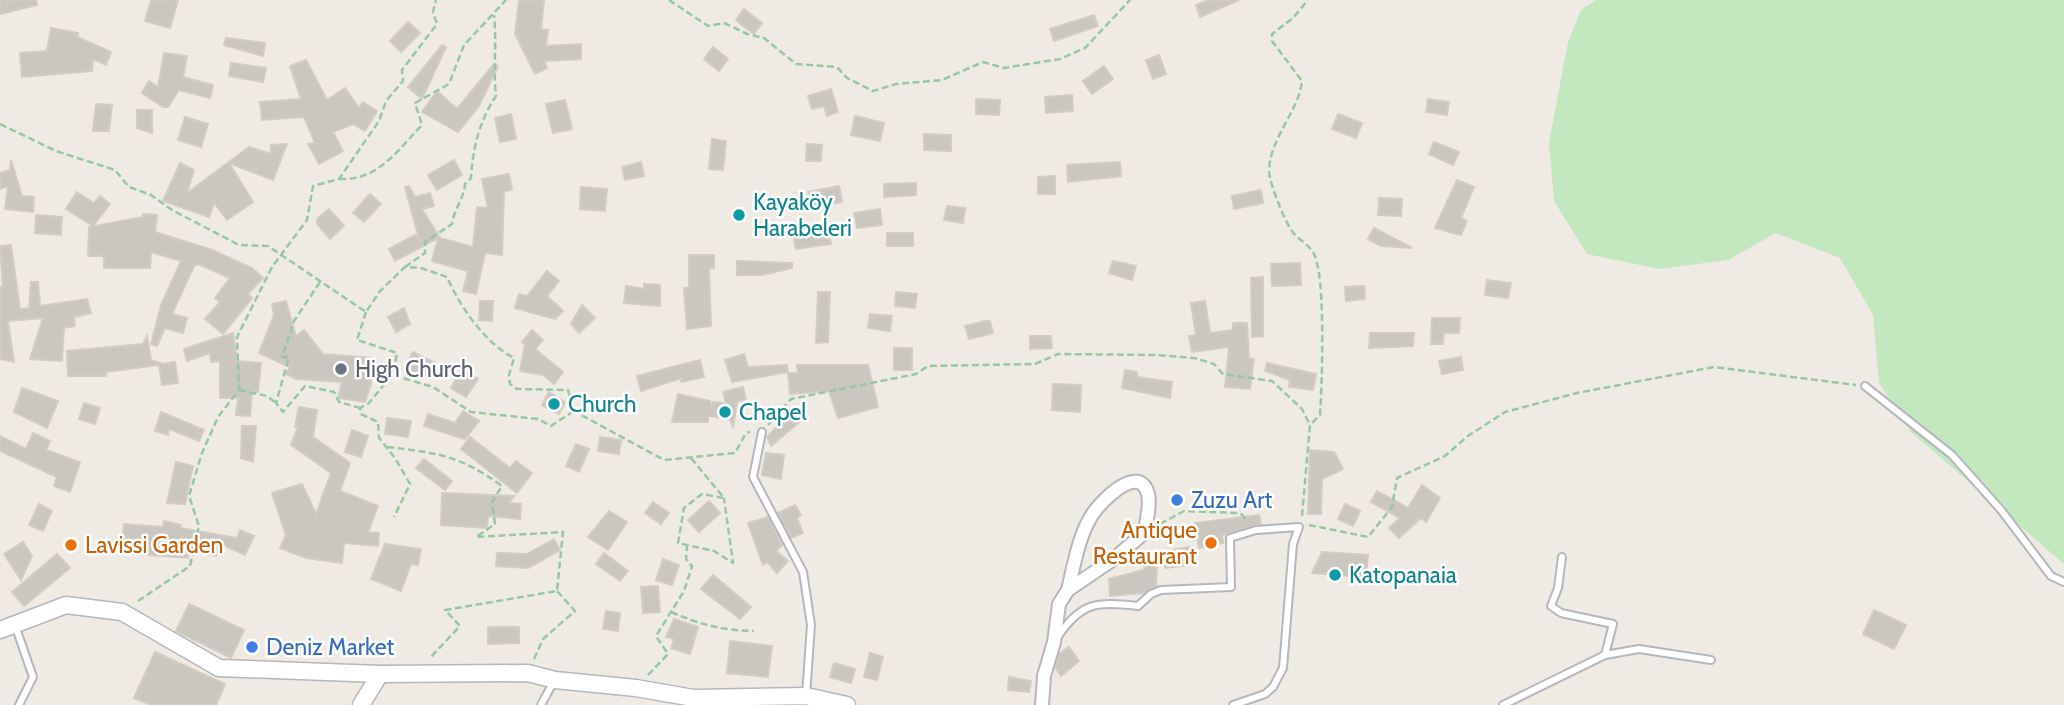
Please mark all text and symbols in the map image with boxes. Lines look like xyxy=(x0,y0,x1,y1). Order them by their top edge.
place label: Kayaköy Harabeleri xyxy=(753,188,852,242)
marker: Kayaköy Harabeleri xyxy=(731,207,747,223)
place label: High Church xyxy=(355,355,474,383)
marker: High Church xyxy=(333,361,349,377)
place label: Church xyxy=(568,390,637,418)
marker: Church xyxy=(546,396,562,412)
place label: Chapel xyxy=(739,398,807,426)
marker: Chapel xyxy=(717,404,733,420)
place label: Zuzu Art xyxy=(1191,486,1272,514)
marker: Zuzu Art xyxy=(1169,492,1185,508)
place label: Antique Restaurant xyxy=(1093,516,1197,570)
place label: Lavissi Garden xyxy=(85,531,223,559)
marker: Antique Restaurant xyxy=(1203,535,1219,551)
marker: Lavissi Garden xyxy=(63,537,79,553)
place label: Katopanaia xyxy=(1349,561,1457,589)
marker: Katopanaia xyxy=(1327,567,1343,583)
place label: Deniz Market xyxy=(266,633,395,661)
marker: Deniz Market xyxy=(244,639,260,655)

